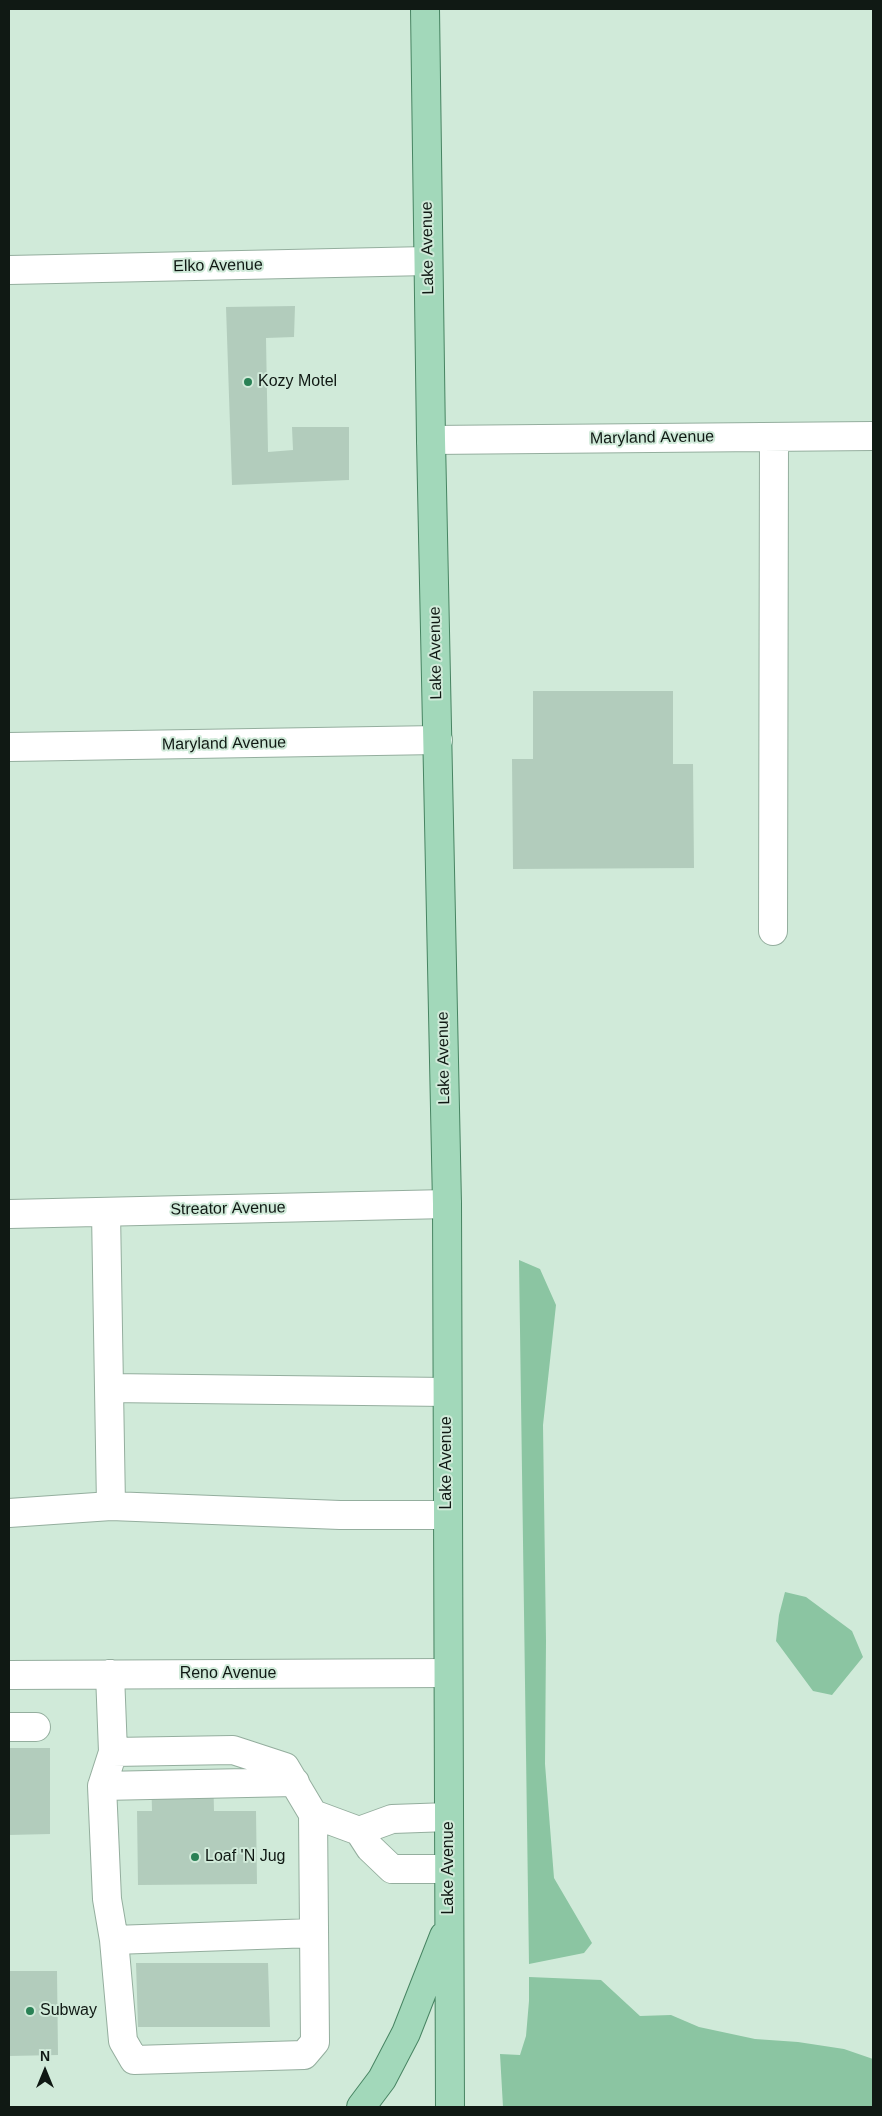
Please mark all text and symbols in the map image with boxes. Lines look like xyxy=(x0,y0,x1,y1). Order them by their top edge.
street label: Lake Avenue xyxy=(418,201,438,295)
street label: Elko Avenue xyxy=(173,256,263,276)
place label: Kozy Motel xyxy=(258,372,337,392)
marker: Kozy Motel xyxy=(242,376,254,388)
street label: Maryland Avenue xyxy=(590,427,714,449)
street label: Lake Avenue xyxy=(426,606,446,700)
street label: Maryland Avenue xyxy=(162,733,286,755)
street label: Lake Avenue xyxy=(434,1011,454,1105)
street label: Streator Avenue xyxy=(170,1198,286,1220)
street label: Lake Avenue xyxy=(437,1416,457,1510)
street label: Reno Avenue xyxy=(180,1664,276,1684)
street label: Lake Avenue xyxy=(439,1821,459,1915)
place label: Loaf 'N Jug xyxy=(205,1847,285,1867)
marker: Loaf 'N Jug xyxy=(189,1851,201,1863)
place label: Subway xyxy=(40,2001,97,2021)
marker: Subway xyxy=(24,2005,36,2017)
north arrow xyxy=(20,2046,70,2096)
text: N xyxy=(40,2048,50,2064)

